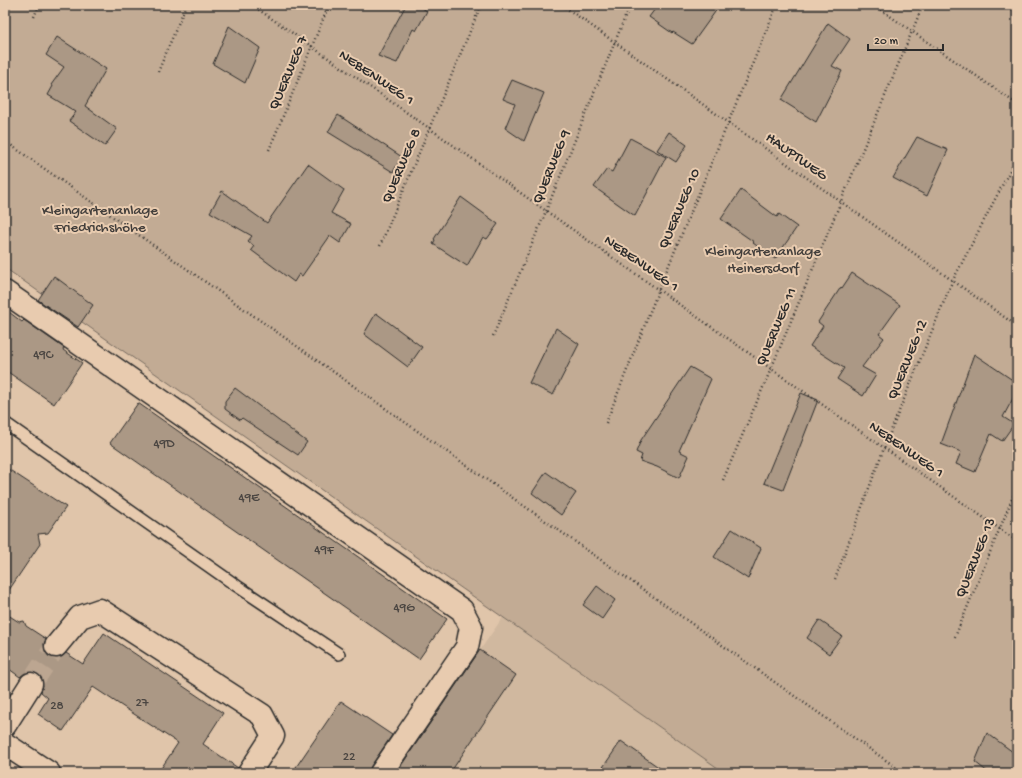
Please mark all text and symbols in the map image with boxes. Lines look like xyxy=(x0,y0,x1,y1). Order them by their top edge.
scale bar xyxy=(868,26,943,52)
street label: QUERWEG 7 xyxy=(265,32,313,113)
text: 20 m xyxy=(874,35,899,49)
street label: NEBENWEG 1 xyxy=(335,46,417,110)
street label: QUERWEG 8 xyxy=(378,126,426,206)
street label: QUERWEG 9 xyxy=(529,127,575,207)
street label: HAUPTWEG xyxy=(761,129,831,185)
street label: QUERWEG 10 xyxy=(655,166,705,252)
park label: Kleingartenanlage Friedrichshöhe xyxy=(42,202,158,237)
street label: NEBENWEG 1 xyxy=(600,232,682,296)
park label: Kleingartenanlage Heinersdorf xyxy=(705,243,821,278)
street label: QUERWEG 11 xyxy=(752,285,802,369)
street label: QUERWEG 12 xyxy=(884,317,932,403)
house number: 49C xyxy=(33,348,54,363)
street label: NEBENWEG 1 xyxy=(865,418,947,482)
house number: 49D xyxy=(153,437,175,452)
house number: 49E xyxy=(239,491,260,506)
street label: QUERWEG 13 xyxy=(952,515,1000,601)
house number: 49F xyxy=(314,543,335,558)
house number: 49G xyxy=(394,601,415,616)
house number: 27 xyxy=(135,696,150,711)
house number: 28 xyxy=(50,699,64,714)
house number: 22 xyxy=(343,750,356,765)

